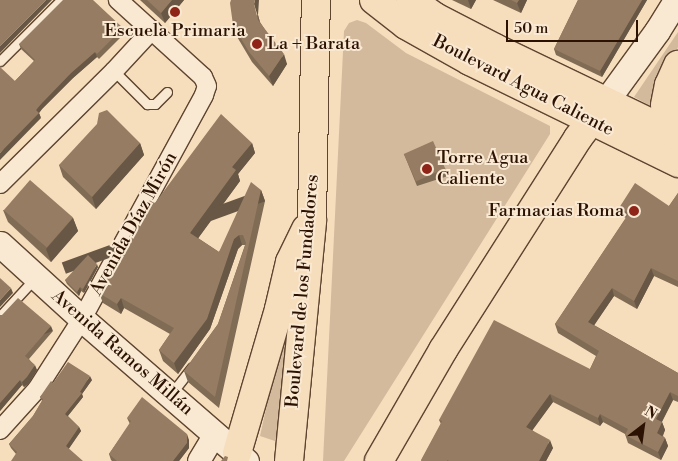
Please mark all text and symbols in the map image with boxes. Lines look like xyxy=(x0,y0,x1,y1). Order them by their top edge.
marker: Escuela Primaria xyxy=(169,6,181,18)
scale bar xyxy=(508,10,640,42)
text: 50 m xyxy=(514,19,548,38)
place label: Escuela Primaria xyxy=(104,20,246,42)
street label: Boulevard Agua Caliente xyxy=(429,31,617,141)
place label: La + Barata xyxy=(267,33,360,55)
marker: La + Barata xyxy=(251,38,263,50)
place label: Torre Agua Caliente xyxy=(437,148,528,190)
street label: Avenida Díaz Mirón xyxy=(86,149,182,299)
marker: Torre Agua Caliente xyxy=(421,163,433,175)
street label: Boulevard de los Fundadores xyxy=(282,174,324,408)
place label: Farmacias Roma xyxy=(488,200,624,222)
marker: Farmacias Roma xyxy=(628,205,640,217)
street label: Avenida Ramos Millán xyxy=(47,286,197,420)
north arrow xyxy=(618,401,668,451)
text: N xyxy=(641,402,660,424)

